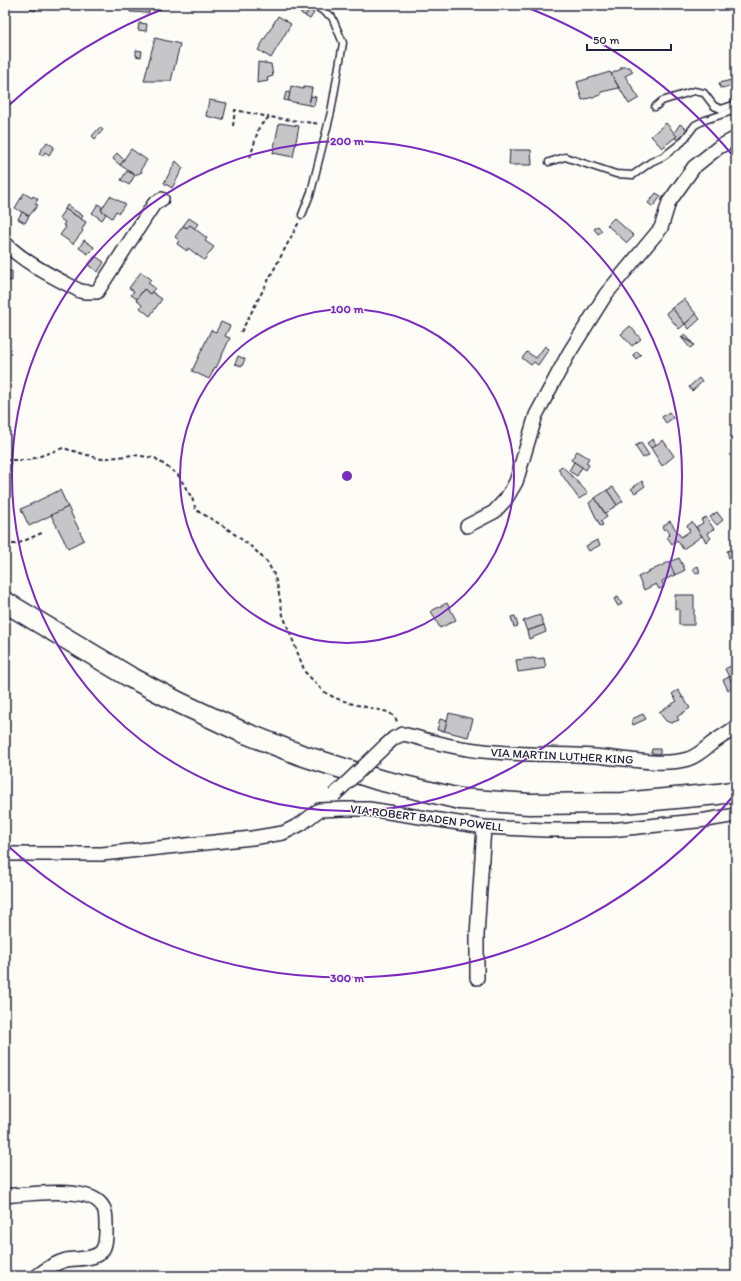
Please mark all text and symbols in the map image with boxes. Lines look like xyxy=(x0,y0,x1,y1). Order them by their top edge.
scale bar xyxy=(587,26,671,52)
text: 50 m xyxy=(593,33,619,47)
text: 200 m xyxy=(330,134,365,148)
text: 100 m xyxy=(330,302,364,316)
centre of rings xyxy=(340,469,354,483)
street label: VIA MARTIN LUTHER KING xyxy=(490,745,634,767)
street label: VIA ROBERT BADEN POWELL xyxy=(349,802,505,834)
text: 300 m xyxy=(330,971,365,985)

